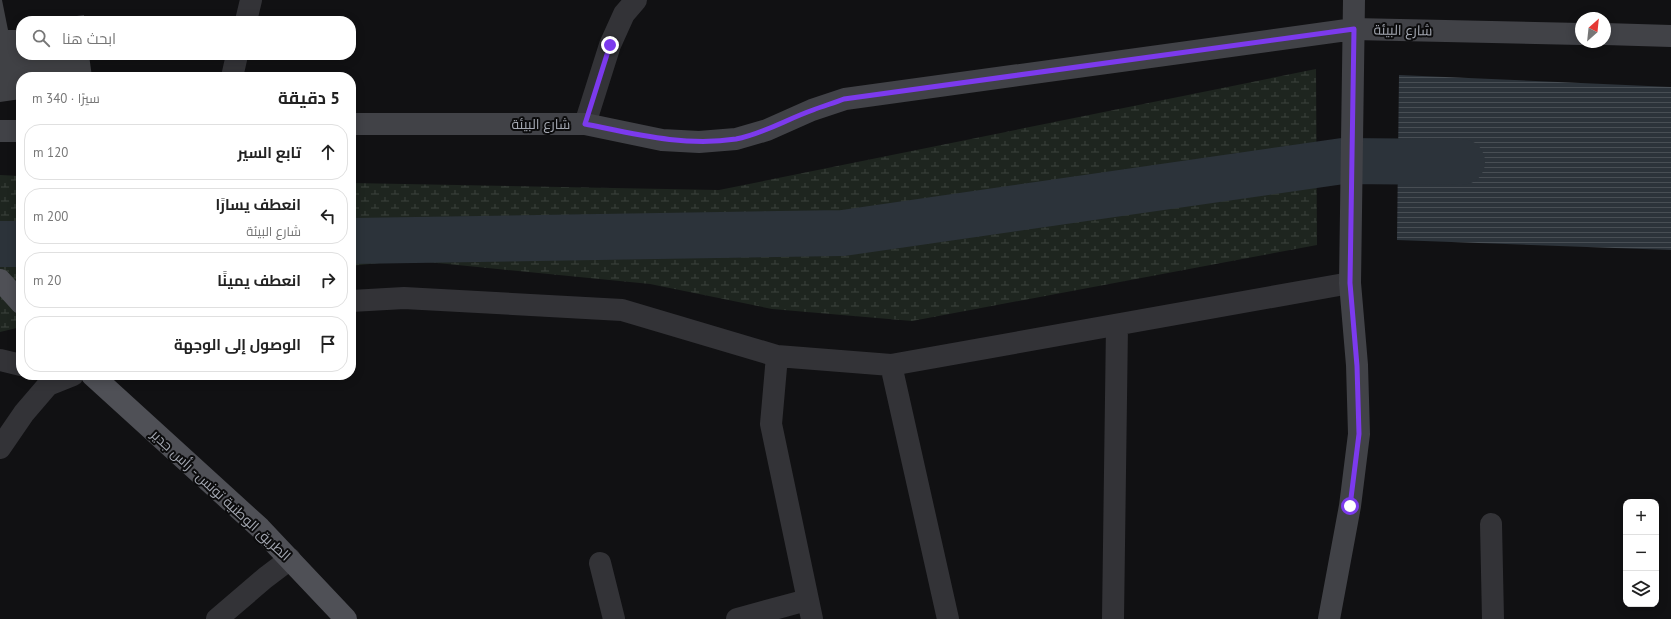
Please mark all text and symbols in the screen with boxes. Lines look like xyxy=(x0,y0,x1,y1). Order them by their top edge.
north arrow xyxy=(1575,12,1611,48)
search box xyxy=(16,16,356,60)
street label: شارع البيئة xyxy=(1373,20,1433,40)
icon: search xyxy=(30,27,52,49)
text: ابحث هنا xyxy=(62,29,116,48)
route end xyxy=(601,36,619,54)
text: 5 دقيقة xyxy=(278,87,340,109)
text: سيرًا · 340 m xyxy=(32,90,100,107)
street label: شارع البيئة xyxy=(512,115,570,133)
icon: ahead xyxy=(317,141,339,163)
text: تابع السير xyxy=(238,143,301,162)
text: 120 m xyxy=(33,144,68,161)
text: انعطف يسارًا xyxy=(215,195,301,214)
icon: left xyxy=(317,205,339,227)
text: 200 m xyxy=(33,208,68,225)
text: شارع البيئة xyxy=(246,223,301,240)
icon: right xyxy=(317,269,339,291)
text: انعطف يمينًا xyxy=(217,271,301,290)
text: 20 m xyxy=(33,272,61,289)
icon: arrive xyxy=(317,333,339,355)
text: الوصول إلى الوجهة xyxy=(174,335,301,354)
street label: الطريق الوطنية تونس - رأس جدير xyxy=(147,425,295,564)
route start xyxy=(1341,497,1359,515)
map controls xyxy=(1623,499,1659,607)
button: + xyxy=(1623,499,1659,535)
button: − xyxy=(1623,535,1659,571)
button: layers xyxy=(1623,571,1659,607)

